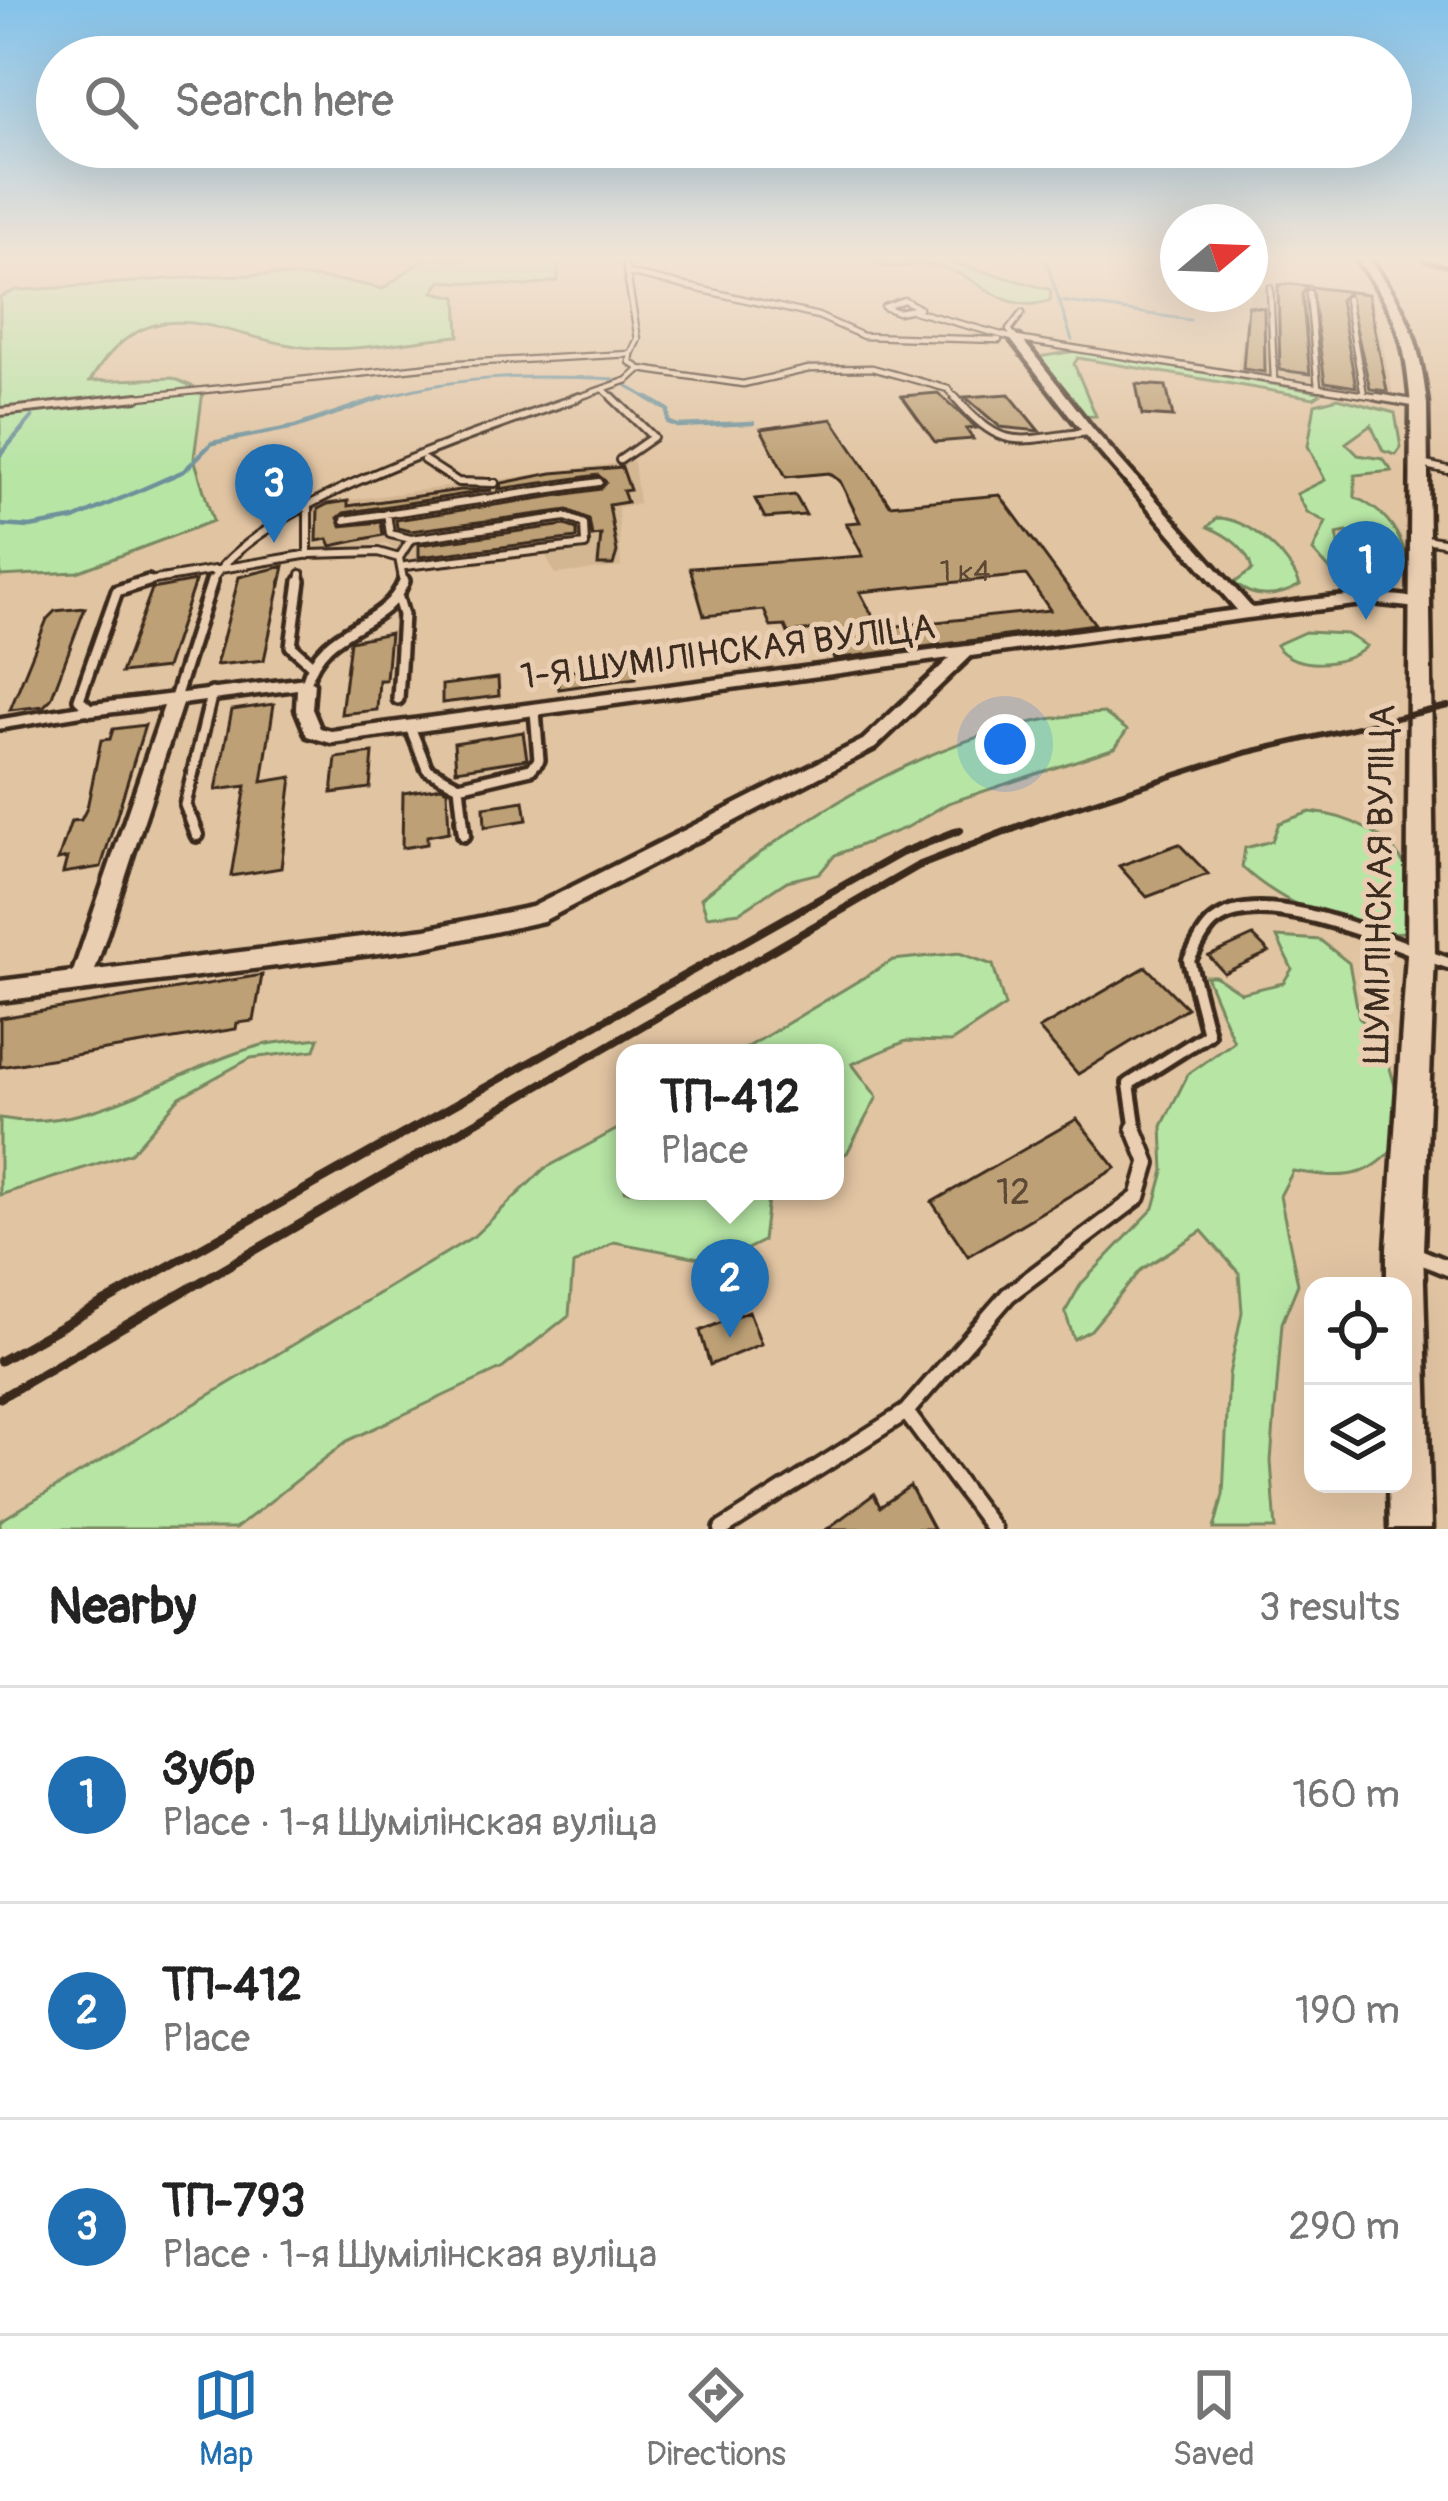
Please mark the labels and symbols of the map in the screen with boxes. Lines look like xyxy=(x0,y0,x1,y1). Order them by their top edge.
north arrow xyxy=(1160,204,1268,312)
pin: 3 xyxy=(235,444,313,543)
pin: 1 xyxy=(1327,521,1405,620)
house number: 1 к4 xyxy=(939,553,991,590)
street label: 1-Я ШУМІЛІНСКАЯ ВУЛІЦА xyxy=(518,604,938,700)
street label: ШУМІЛІНСКАЯ ВУЛІЦА xyxy=(1354,704,1406,1064)
your location xyxy=(975,714,1035,774)
house number: 12 xyxy=(996,1170,1030,1215)
pin: 2 xyxy=(691,1239,769,1338)

